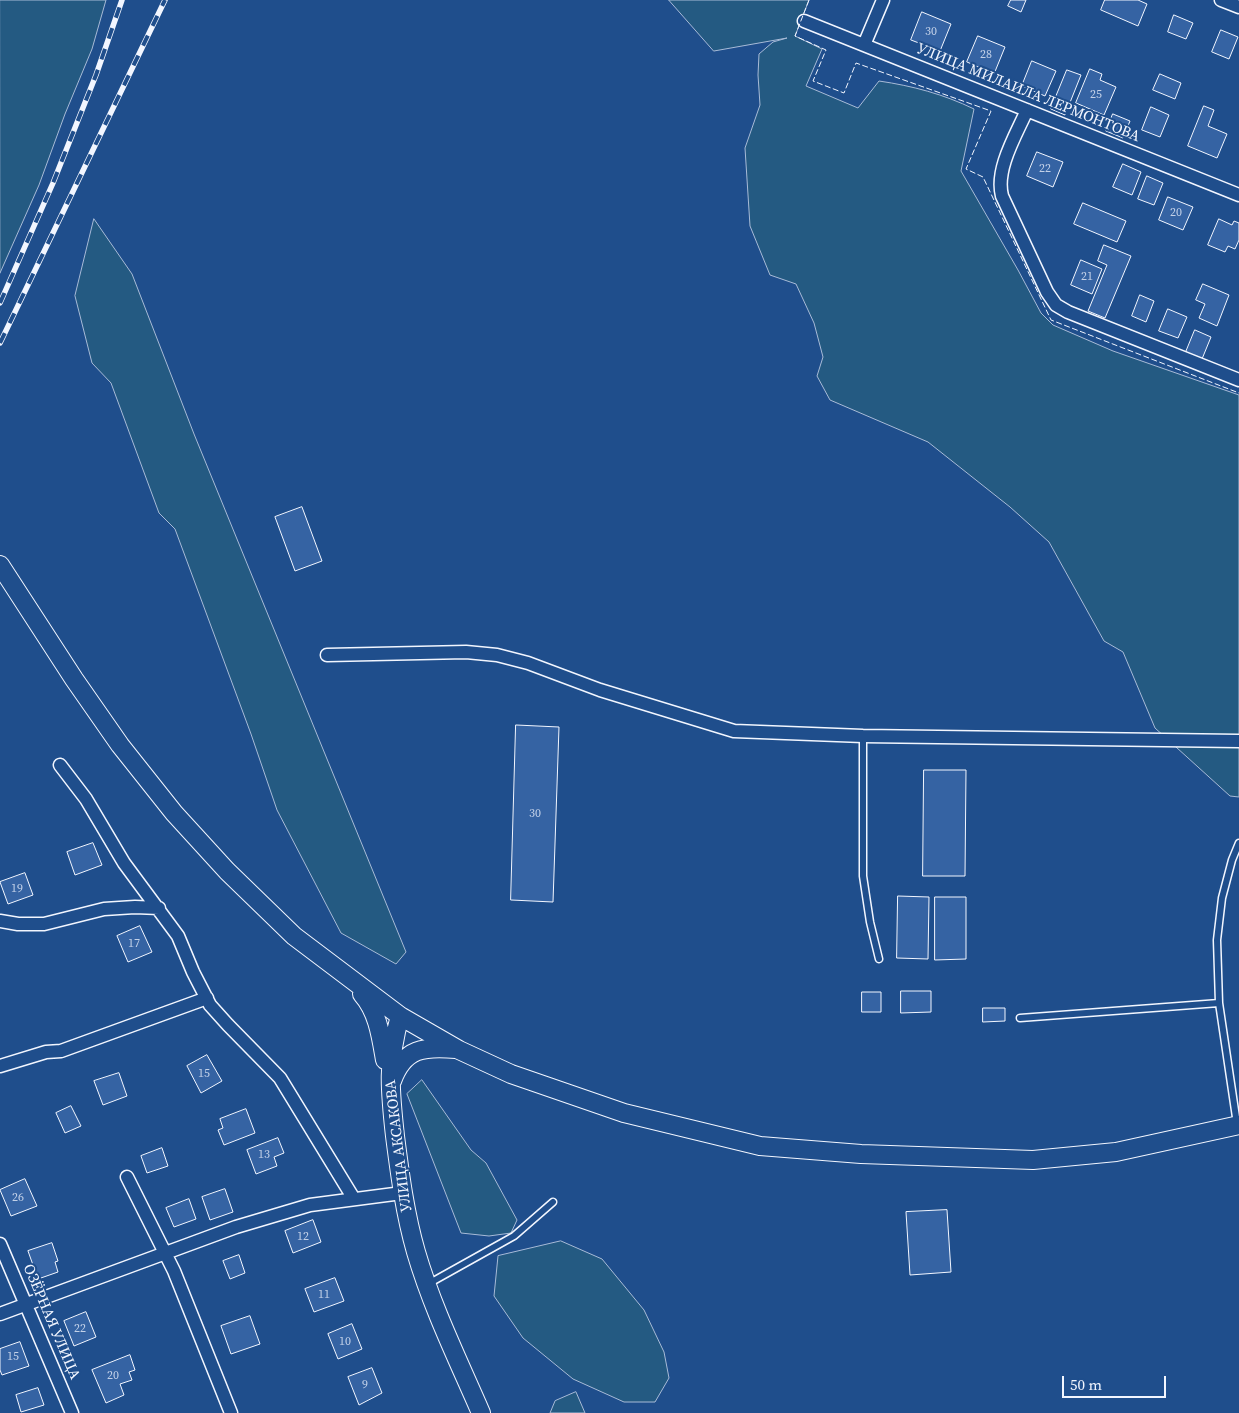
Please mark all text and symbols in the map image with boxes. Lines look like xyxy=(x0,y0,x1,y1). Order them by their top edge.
house number: 30 xyxy=(925,25,937,39)
street label: УЛИЦА МИЛАИЛА ЛЕРМОНТОВА xyxy=(914,40,1142,146)
house number: 28 xyxy=(980,48,992,62)
house number: 25 xyxy=(1090,88,1102,102)
house number: 22 xyxy=(1039,162,1051,176)
house number: 20 xyxy=(1170,206,1182,220)
house number: 21 xyxy=(1081,270,1093,284)
house number: 30 xyxy=(529,807,541,821)
house number: 19 xyxy=(11,882,23,896)
house number: 17 xyxy=(128,937,140,951)
house number: 15 xyxy=(198,1067,210,1081)
street label: УЛИЦА АКСАКОВА xyxy=(382,1079,416,1213)
house number: 13 xyxy=(258,1148,270,1162)
house number: 26 xyxy=(12,1191,24,1205)
house number: 12 xyxy=(297,1230,309,1244)
street label: ОЗЁРНАЯ УЛИЦА xyxy=(19,1262,83,1382)
house number: 11 xyxy=(318,1288,330,1302)
house number: 22 xyxy=(74,1322,86,1336)
house number: 10 xyxy=(339,1335,351,1349)
house number: 15 xyxy=(7,1350,19,1364)
scale bar xyxy=(1064,1366,1168,1398)
house number: 20 xyxy=(107,1369,119,1383)
text: 50 m xyxy=(1070,1374,1102,1395)
house number: 9 xyxy=(362,1378,368,1392)

